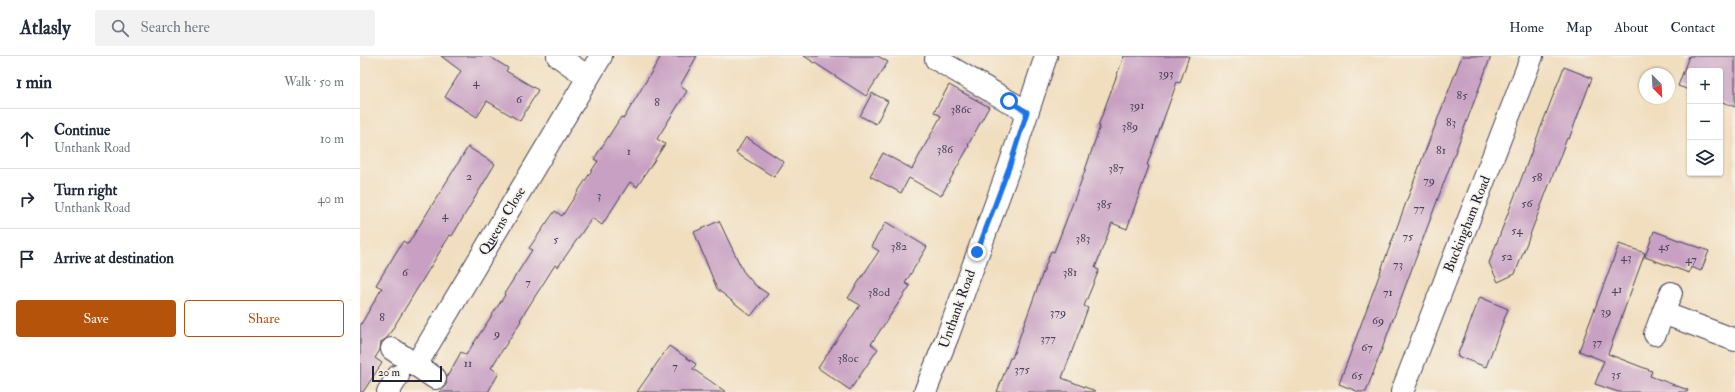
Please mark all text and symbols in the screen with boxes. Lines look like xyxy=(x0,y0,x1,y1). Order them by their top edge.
search box xyxy=(95,10,375,46)
text: Atlasly xyxy=(20,16,71,40)
icon: search xyxy=(109,17,131,39)
text: Search here xyxy=(141,18,210,37)
text: Home xyxy=(1509,19,1544,36)
text: Map xyxy=(1566,19,1592,36)
text: About xyxy=(1614,19,1648,36)
text: Contact xyxy=(1670,19,1715,36)
house number: 393 xyxy=(1158,66,1174,81)
north arrow xyxy=(1639,68,1675,104)
map controls xyxy=(1687,68,1723,176)
button: + xyxy=(1687,68,1723,104)
text: 1 min xyxy=(16,72,52,93)
text: Walk · 50 m xyxy=(284,74,344,90)
house number: 4 xyxy=(473,75,480,90)
house number: 85 xyxy=(1457,88,1468,103)
house number: 6 xyxy=(516,92,523,107)
route start xyxy=(1000,92,1018,110)
house number: 8 xyxy=(654,95,660,110)
house number: 391 xyxy=(1130,98,1145,113)
house number: 386c xyxy=(950,102,972,117)
button: − xyxy=(1687,104,1723,140)
house number: 83 xyxy=(1446,115,1456,130)
house number: 389 xyxy=(1122,119,1138,134)
text: Continue xyxy=(54,121,110,140)
icon: ahead xyxy=(16,128,38,150)
text: 10 m xyxy=(320,131,344,147)
text: Unthank Road xyxy=(54,140,130,156)
button: layers xyxy=(1687,140,1723,176)
house number: 386 xyxy=(937,142,954,157)
house number: 81 xyxy=(1436,143,1446,158)
house number: 1 xyxy=(627,144,631,159)
house number: 387 xyxy=(1108,161,1124,176)
house number: 2 xyxy=(466,169,472,184)
house number: 58 xyxy=(1532,170,1543,185)
house number: 79 xyxy=(1423,173,1435,188)
street label: Buckingham Road xyxy=(1440,173,1494,275)
text: Turn right xyxy=(54,181,117,200)
street label: Queens Close xyxy=(475,184,529,258)
icon: right xyxy=(16,188,38,210)
house number: 3 xyxy=(597,188,601,203)
text: 40 m xyxy=(318,191,344,207)
house number: 56 xyxy=(1521,196,1534,211)
house number: 385 xyxy=(1096,197,1112,212)
text: Unthank Road xyxy=(54,200,130,216)
house number: 77 xyxy=(1413,201,1425,216)
house number: 4 xyxy=(442,208,449,223)
house number: 54 xyxy=(1511,223,1523,238)
house number: 75 xyxy=(1403,229,1414,244)
house number: 383 xyxy=(1076,231,1090,246)
house number: 5 xyxy=(553,232,559,247)
house number: 382 xyxy=(891,239,907,254)
house number: 45 xyxy=(1658,239,1671,254)
route end xyxy=(968,243,986,261)
icon: arrive xyxy=(16,248,38,270)
text: Arrive at destination xyxy=(54,249,174,268)
house number: 52 xyxy=(1501,249,1513,264)
house number: 43 xyxy=(1620,250,1632,265)
house number: 47 xyxy=(1685,252,1697,267)
house number: 73 xyxy=(1393,257,1403,272)
house number: 6 xyxy=(402,265,409,280)
house number: 381 xyxy=(1063,265,1077,280)
street label: Unthank Road xyxy=(935,267,979,351)
house number: 7 xyxy=(525,275,531,290)
house number: 41 xyxy=(1612,282,1622,297)
house number: 380d xyxy=(868,285,890,300)
house number: 71 xyxy=(1383,285,1393,300)
button: Save xyxy=(16,300,176,337)
button: Share xyxy=(184,300,344,337)
house number: 39 xyxy=(1601,304,1611,319)
house number: 379 xyxy=(1050,305,1066,320)
house number: 8 xyxy=(379,310,385,325)
house number: 69 xyxy=(1372,313,1384,328)
house number: 9 xyxy=(493,326,500,341)
house number: 377 xyxy=(1040,331,1056,346)
house number: 37 xyxy=(1592,335,1603,350)
house number: 67 xyxy=(1361,340,1373,355)
house number: 380c xyxy=(837,351,859,366)
house number: 11 xyxy=(464,356,472,371)
house number: 7 xyxy=(672,359,678,374)
house number: 375 xyxy=(1014,362,1030,377)
scale bar xyxy=(372,364,442,383)
text: 20 m xyxy=(378,366,400,379)
house number: 35 xyxy=(1611,367,1622,382)
house number: 65 xyxy=(1351,368,1363,383)

